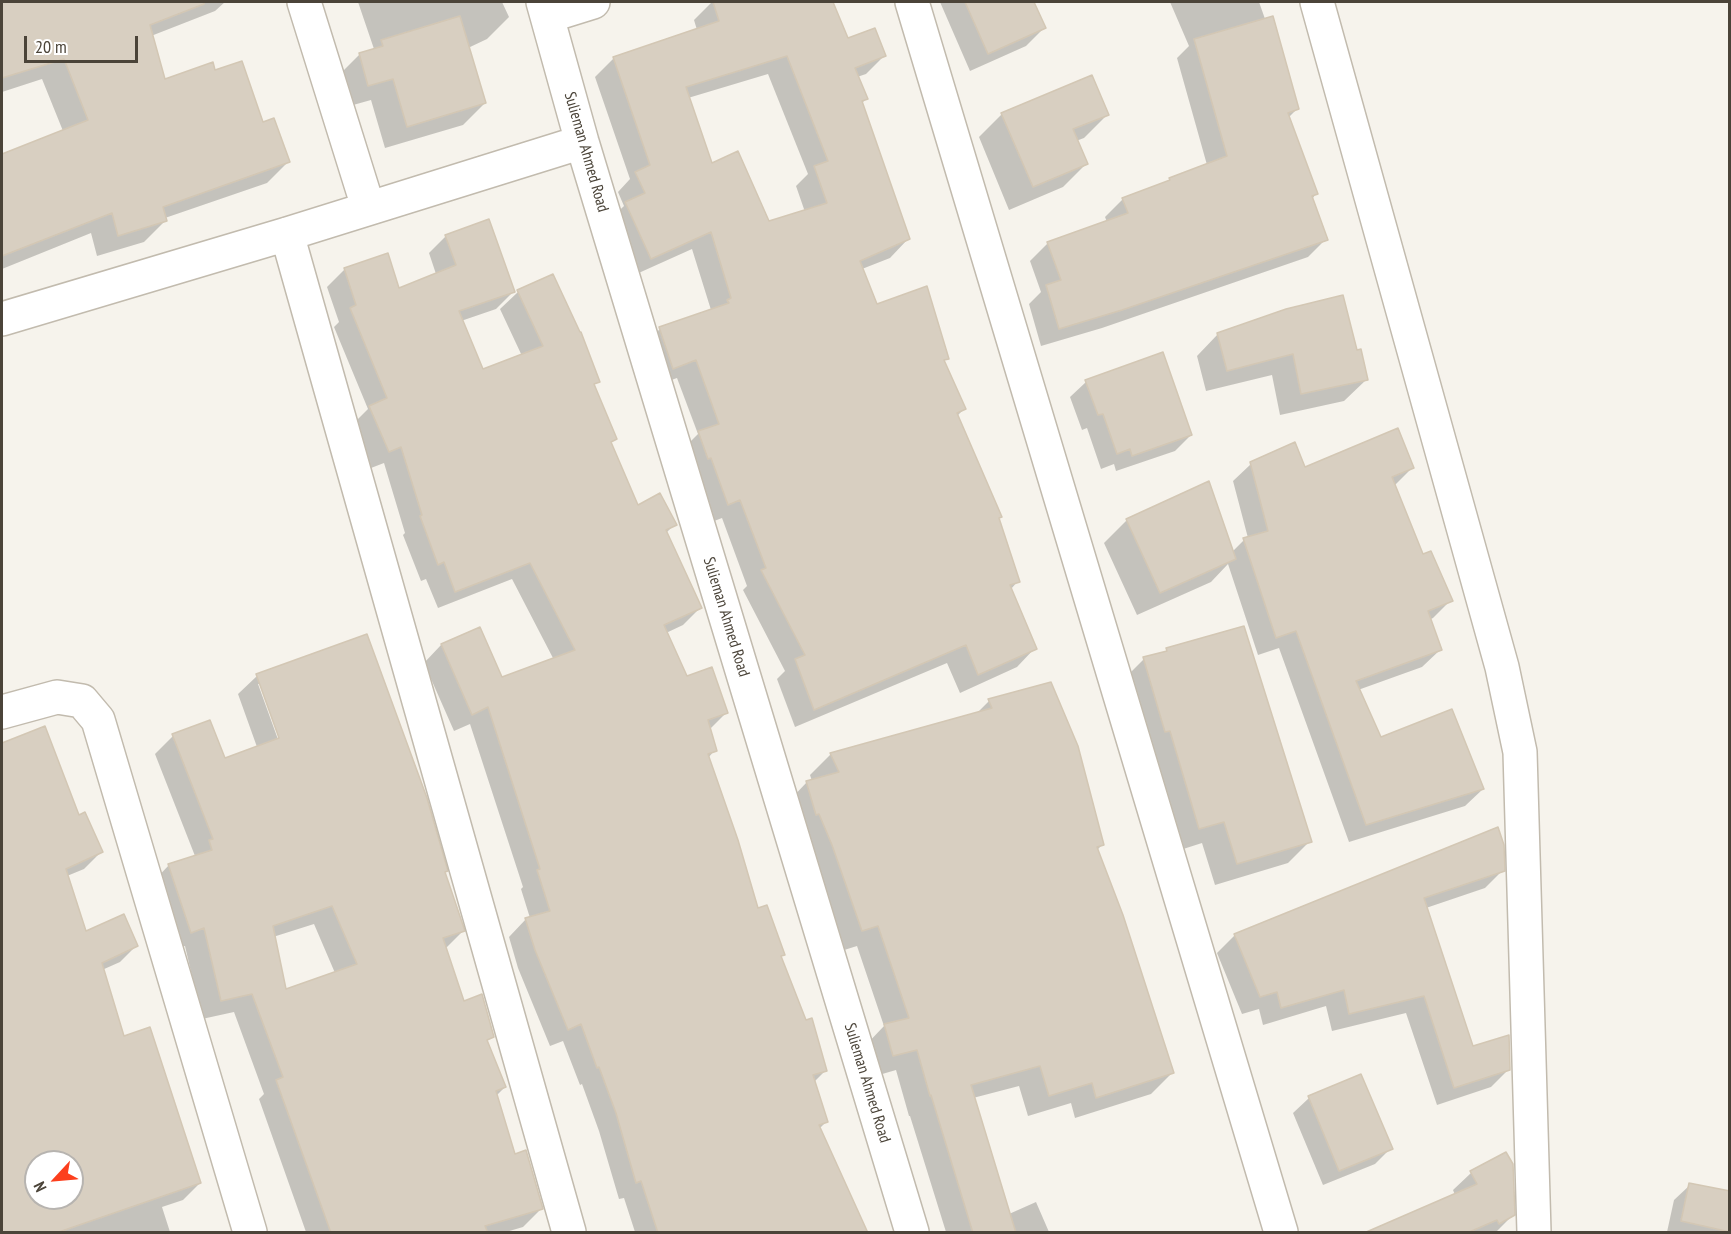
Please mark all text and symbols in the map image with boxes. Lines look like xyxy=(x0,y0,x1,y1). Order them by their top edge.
scale bar xyxy=(27,24,141,62)
text: 20 m xyxy=(35,35,67,58)
street label: Sulieman Ahmed Road xyxy=(560,90,612,214)
street label: Sulieman Ahmed Road xyxy=(699,555,753,679)
street label: Sulieman Ahmed Road xyxy=(840,1021,894,1145)
north arrow xyxy=(24,1150,84,1210)
text: N xyxy=(29,1179,51,1195)

